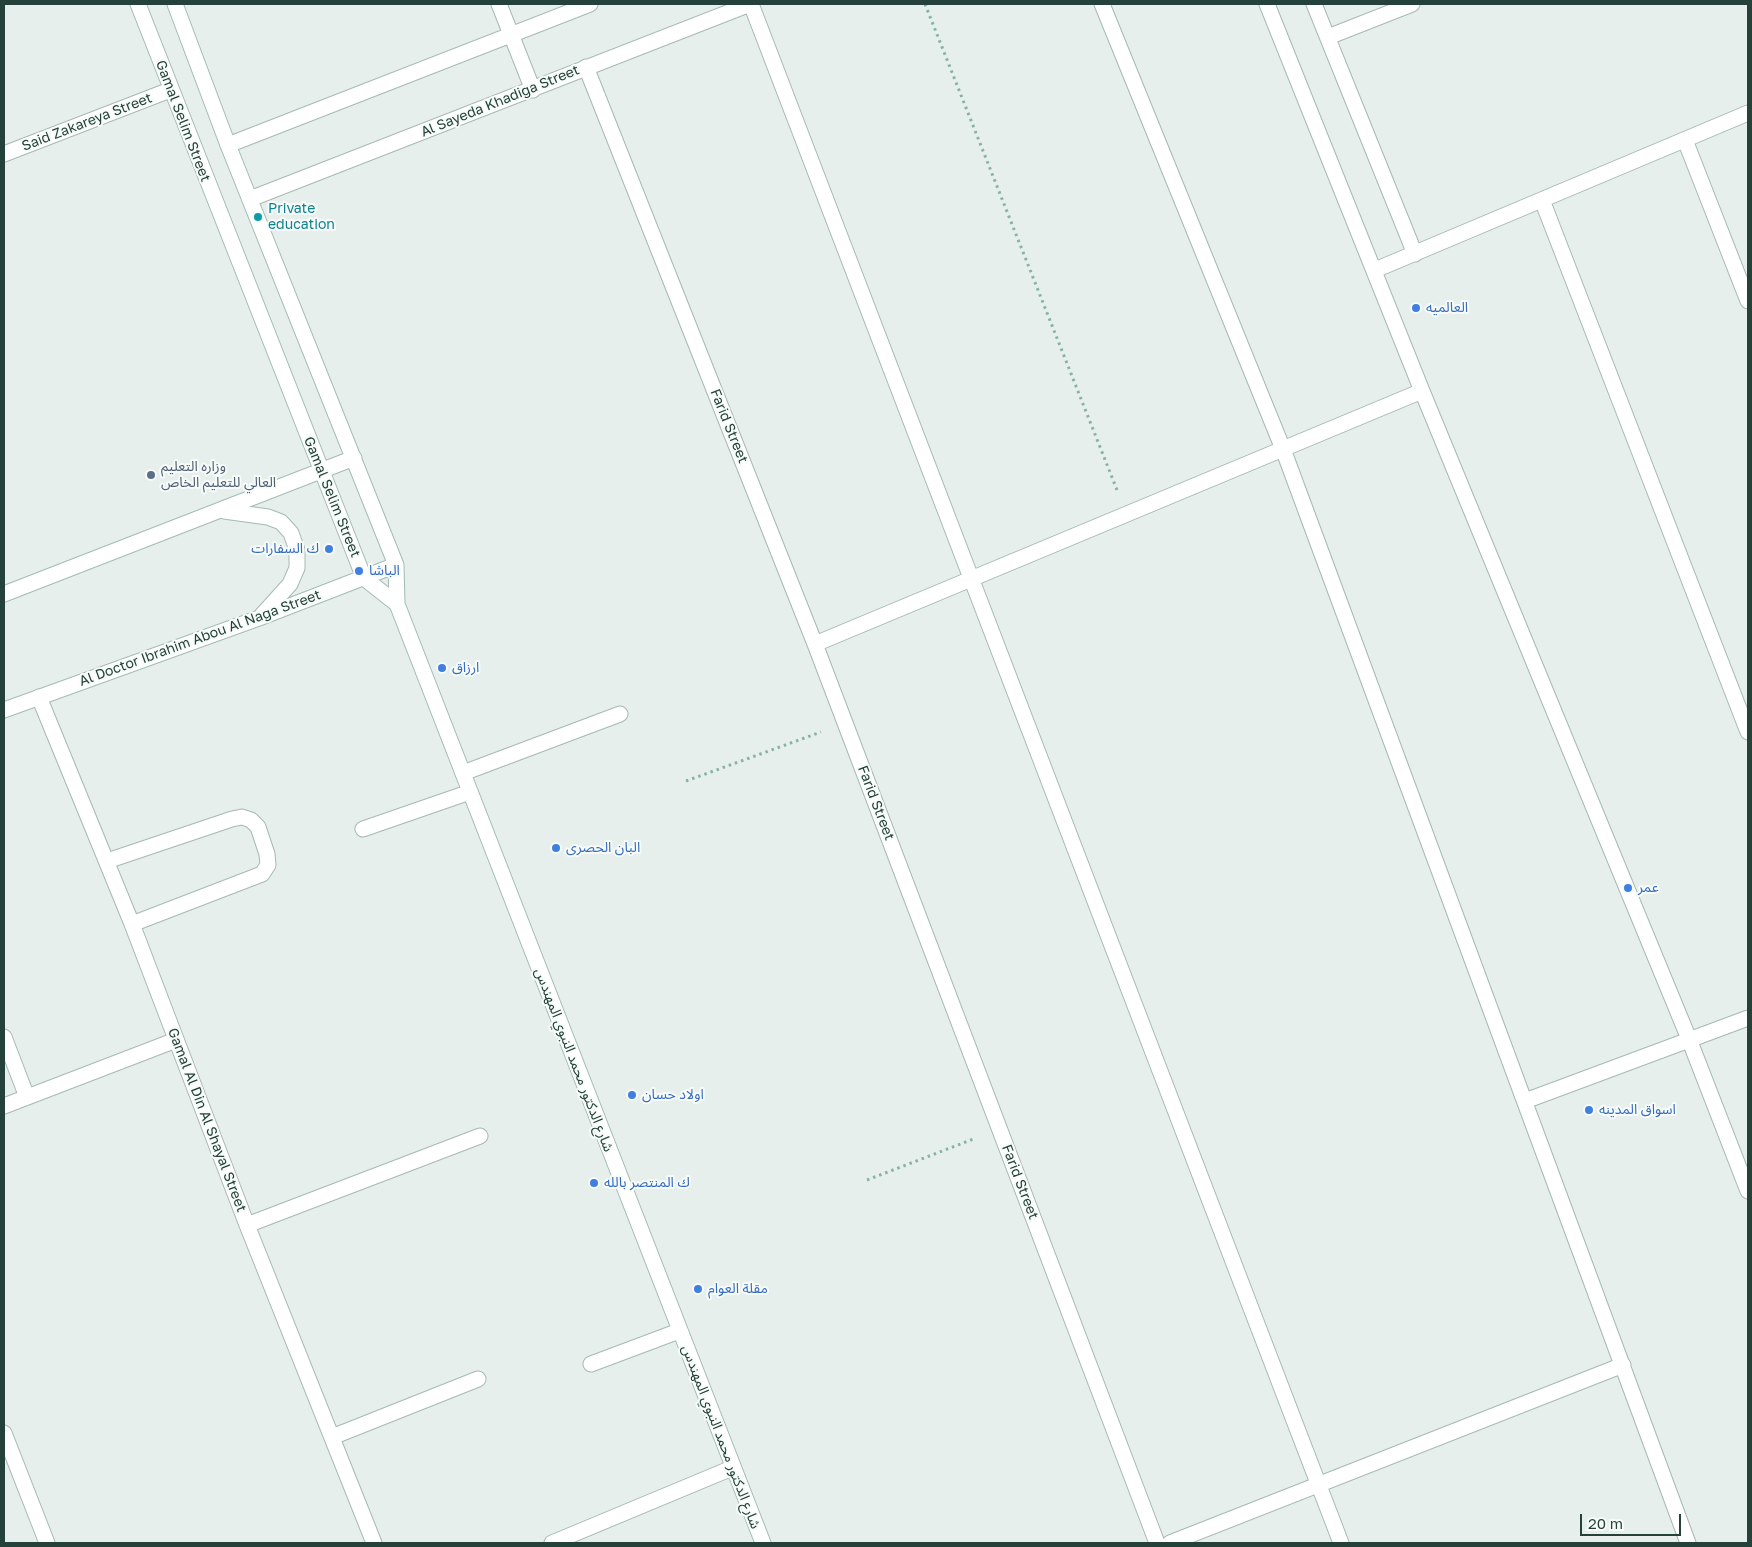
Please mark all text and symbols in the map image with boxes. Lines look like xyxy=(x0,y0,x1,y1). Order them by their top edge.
street label: Gamal Selim Street xyxy=(152,58,214,184)
street label: Al Sayeda Khadiga Street xyxy=(418,61,582,141)
street label: Said Zakareya Street xyxy=(20,89,154,155)
place label: Private education xyxy=(268,201,335,233)
marker: Private education xyxy=(252,211,264,223)
place label: العالميه xyxy=(1426,300,1468,316)
marker: العالميه xyxy=(1410,302,1422,314)
street label: Farid Street xyxy=(706,386,752,466)
street label: Gamal Selim Street xyxy=(300,434,364,560)
place label: وزاره التعليم العالي للتعليم الخاص xyxy=(161,459,276,492)
marker: وزاره التعليم العالي للتعليم الخاص xyxy=(145,469,157,481)
place label: ك السفارات xyxy=(251,541,319,557)
marker: ك السفارات xyxy=(323,543,335,555)
place label: الباشا xyxy=(369,563,400,579)
marker: الباشا xyxy=(353,565,365,577)
street label: Al Doctor Ibrahim Abou Al Naga Street xyxy=(77,586,323,690)
place label: ارزاق xyxy=(452,660,479,676)
marker: ارزاق xyxy=(436,662,448,674)
street label: Farid Street xyxy=(854,763,898,843)
place label: البان الحصرى xyxy=(566,840,640,856)
marker: البان الحصرى xyxy=(550,842,562,854)
place label: عمر xyxy=(1638,880,1659,896)
marker: عمر xyxy=(1622,882,1634,894)
street label: شارع الدكتور محمد النبوي المهندس xyxy=(531,966,617,1154)
street label: Gamal Al Din Al Shayal Street xyxy=(164,1026,250,1214)
place label: اولاد حسان xyxy=(642,1087,704,1103)
marker: اولاد حسان xyxy=(626,1089,638,1101)
place label: اسواق المدينه xyxy=(1599,1102,1676,1118)
marker: اسواق المدينه xyxy=(1583,1104,1595,1116)
street label: Farid Street xyxy=(998,1142,1042,1222)
place label: ك المنتصر بالله xyxy=(604,1175,690,1191)
marker: ك المنتصر بالله xyxy=(588,1177,600,1189)
place label: مقلة العوام xyxy=(708,1281,768,1297)
marker: مقلة العوام xyxy=(692,1283,704,1295)
street label: شارع الدكتور محمد النبوي المهندس xyxy=(678,1343,764,1531)
scale bar xyxy=(1582,1504,1683,1536)
text: 20 m xyxy=(1588,1514,1623,1532)

